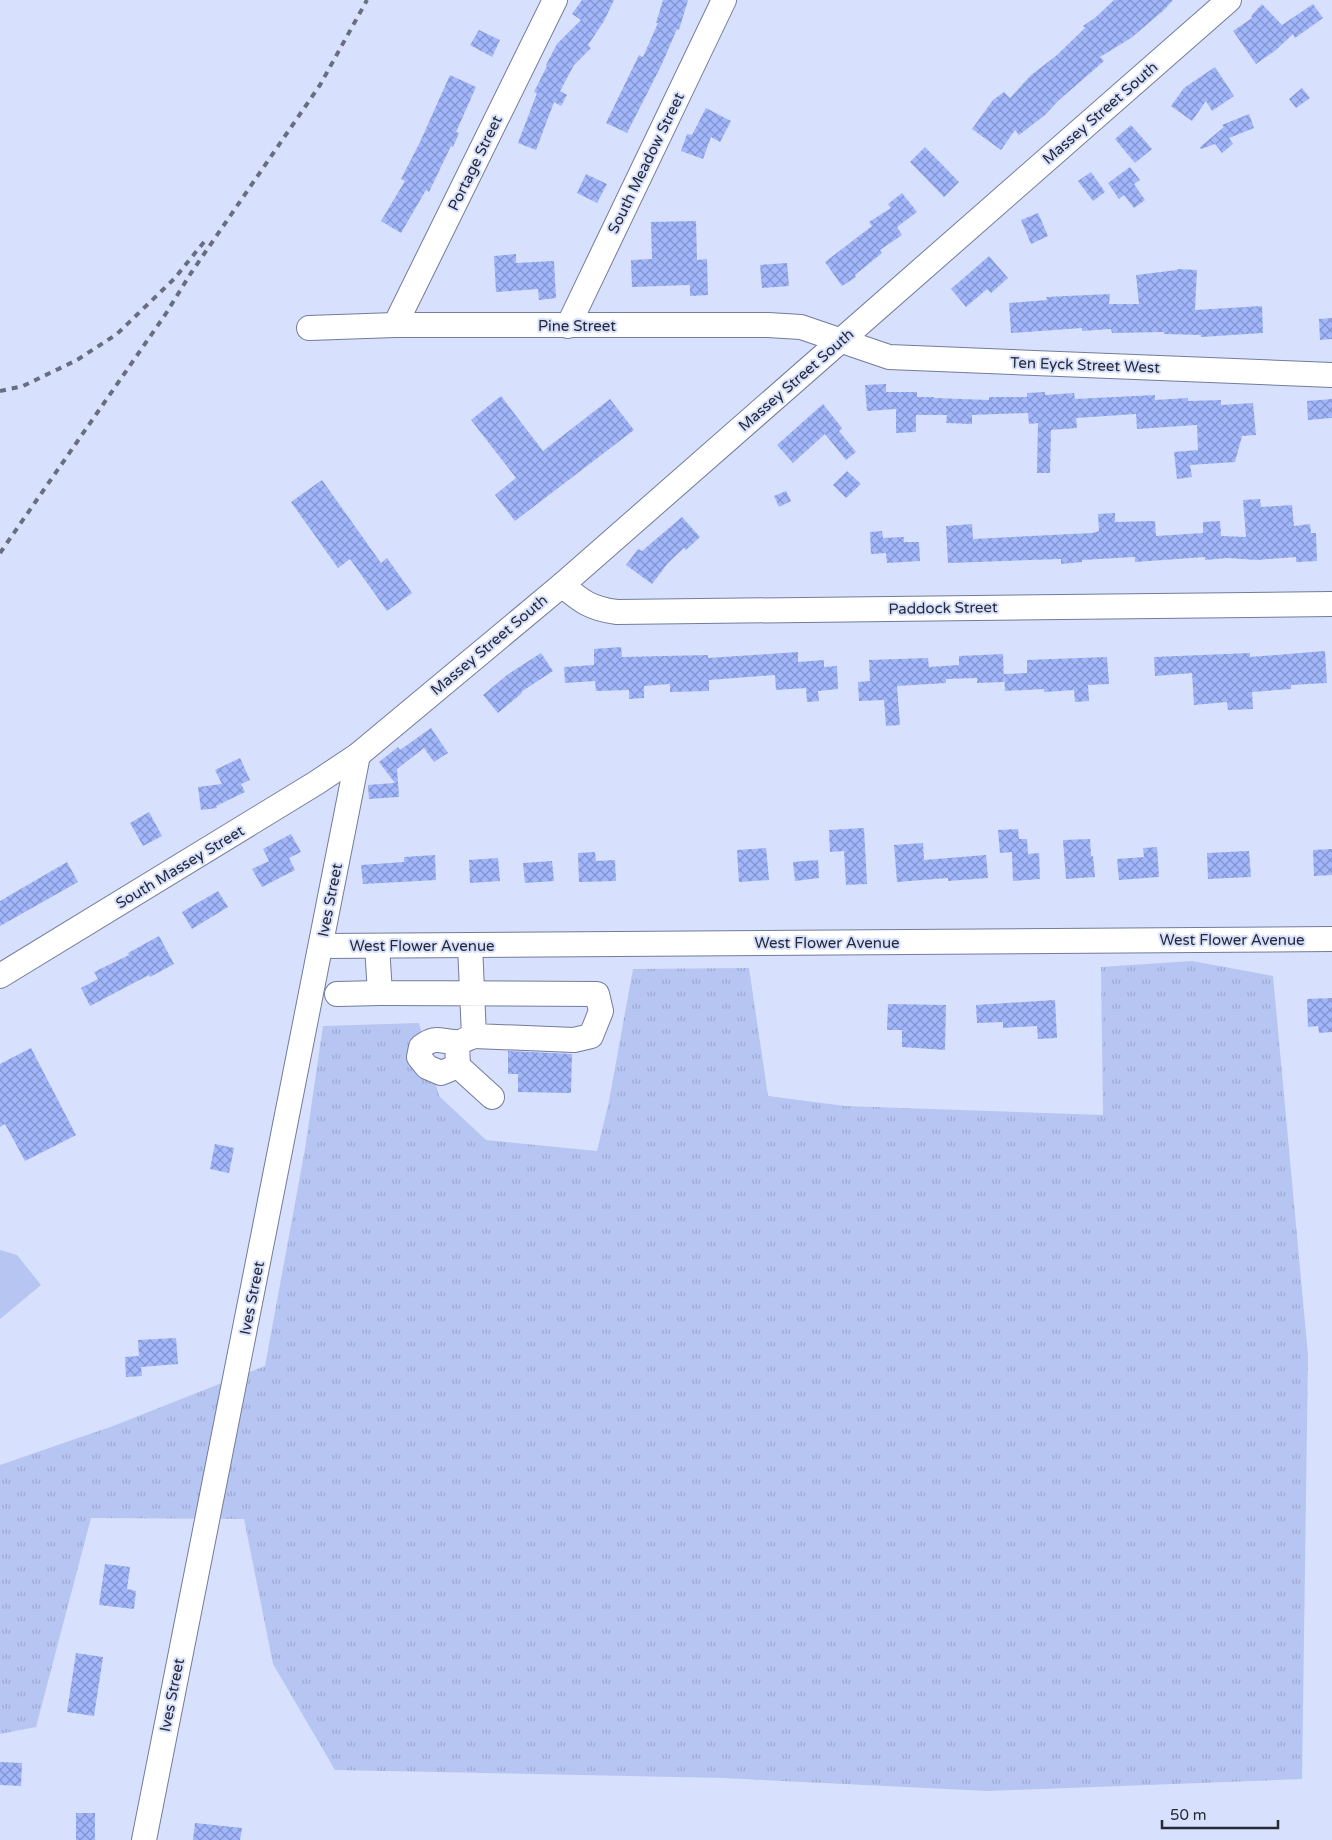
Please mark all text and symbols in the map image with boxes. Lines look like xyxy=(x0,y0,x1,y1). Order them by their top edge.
street label: Massey Street South xyxy=(1039,58,1161,168)
street label: South Meadow Street xyxy=(604,89,688,236)
street label: Portage Street xyxy=(444,112,506,214)
street label: Pine Street xyxy=(538,317,616,335)
street label: Massey Street South xyxy=(735,325,857,435)
street label: Ten Eyck Street West xyxy=(1010,353,1160,377)
street label: Massey Street South xyxy=(427,591,551,699)
street label: Paddock Street xyxy=(888,598,998,618)
street label: South Massey Street xyxy=(112,821,248,913)
street label: Ives Street xyxy=(314,861,346,938)
street label: West Flower Avenue xyxy=(1159,931,1305,949)
street label: West Flower Avenue xyxy=(754,934,900,952)
street label: West Flower Avenue xyxy=(349,937,495,955)
street label: Ives Street xyxy=(236,1259,268,1336)
street label: Ives Street xyxy=(156,1656,188,1733)
scale bar xyxy=(1162,1798,1278,1830)
text: 50 m xyxy=(1170,1806,1207,1824)

